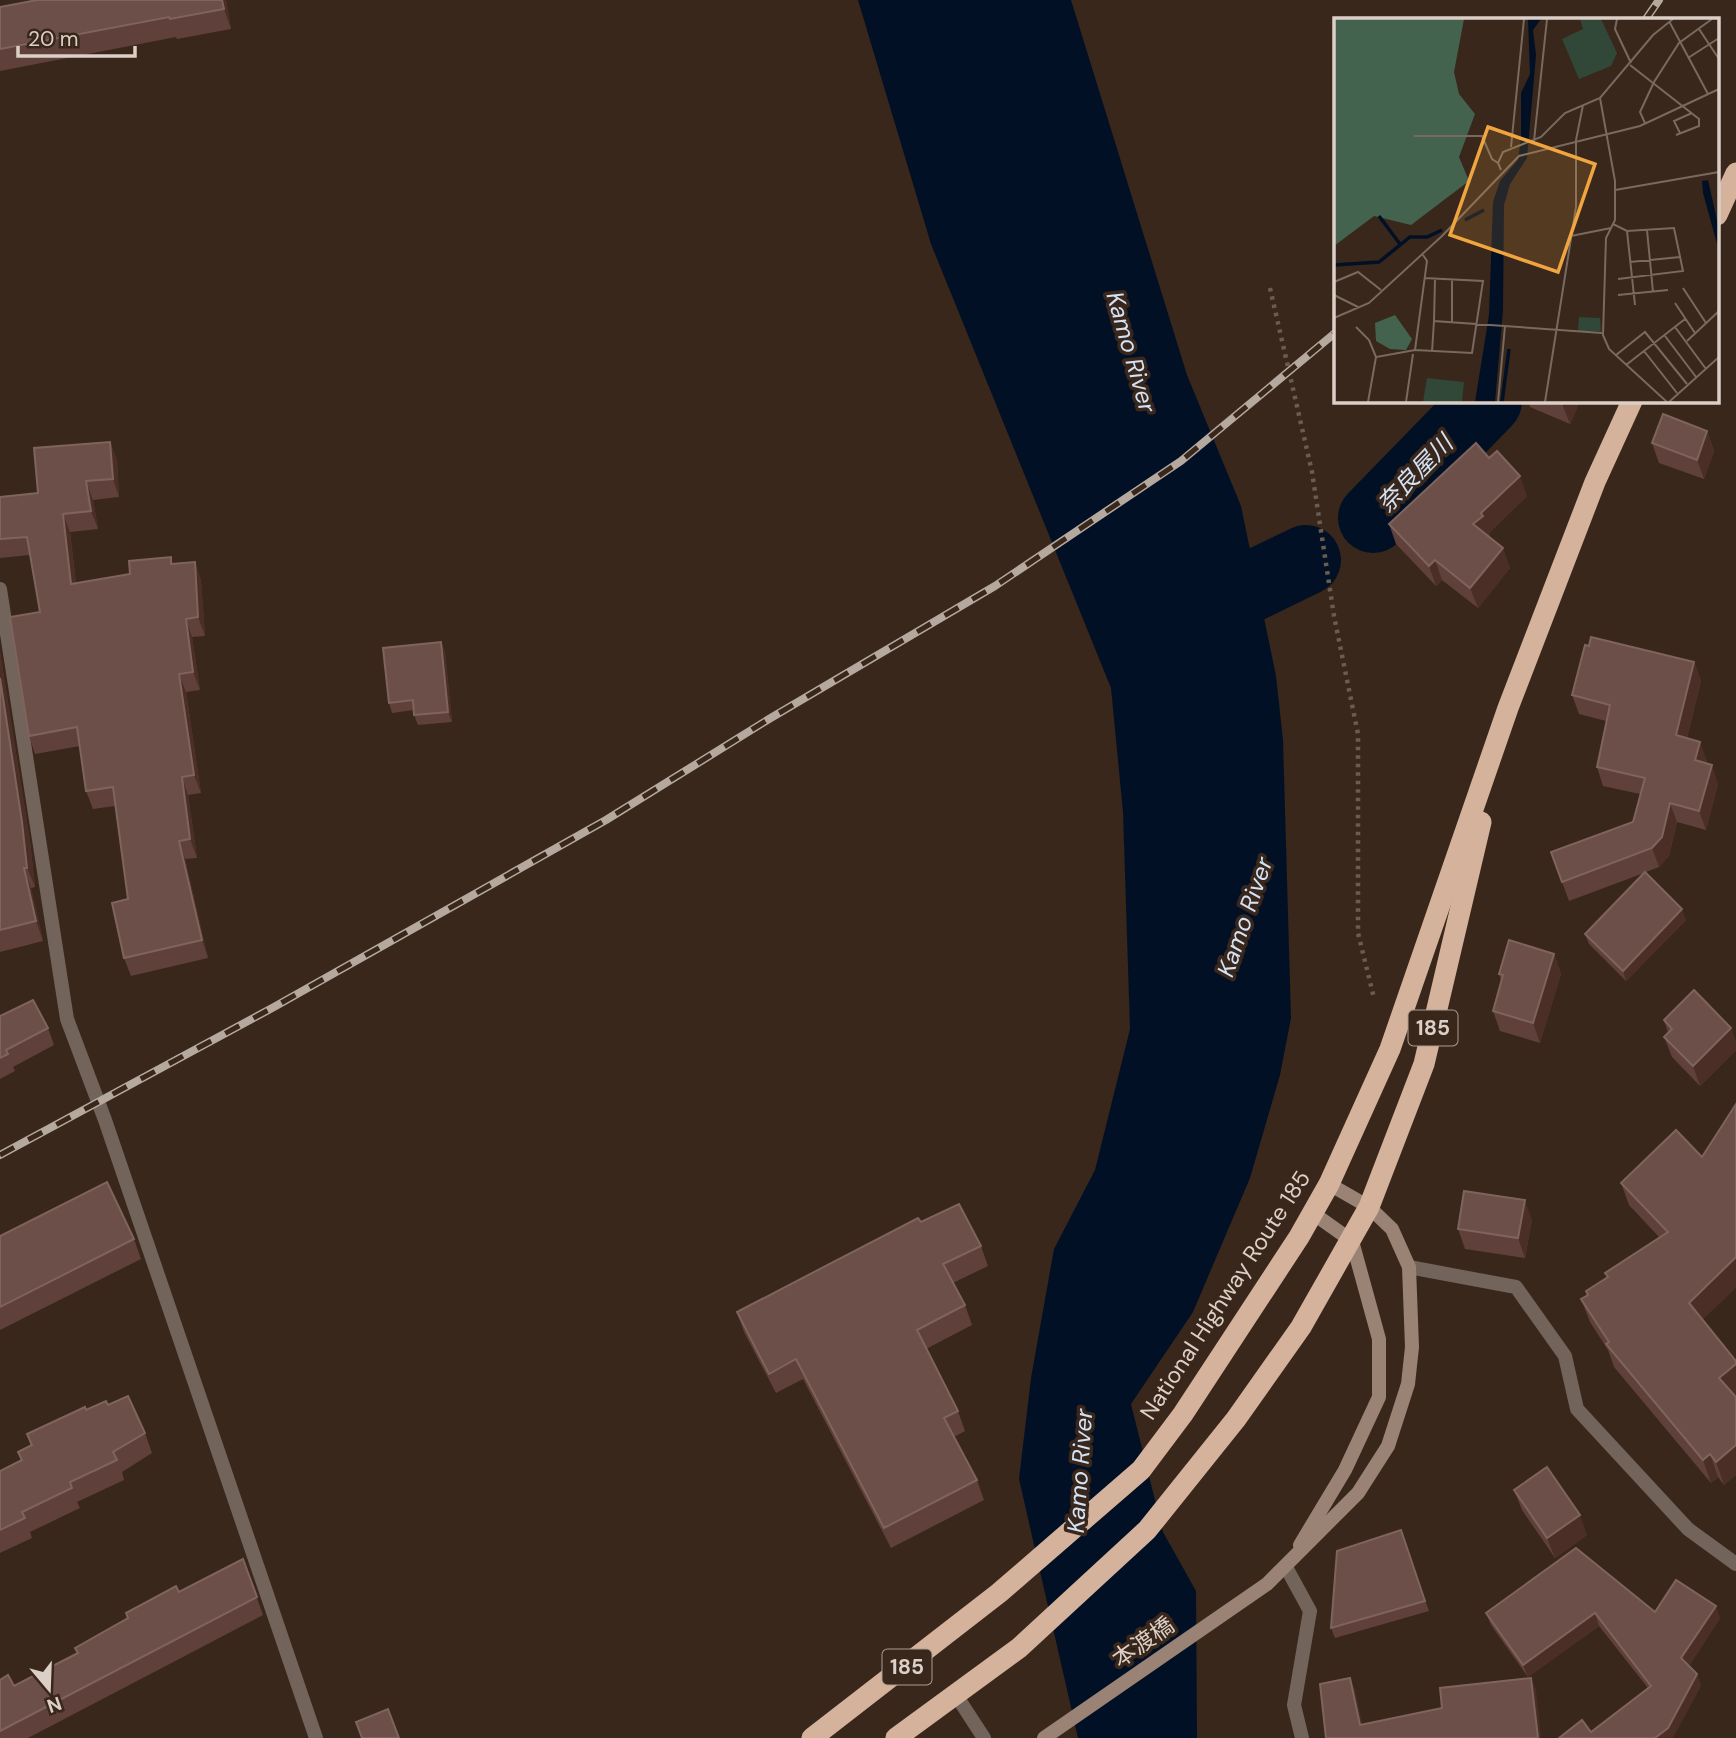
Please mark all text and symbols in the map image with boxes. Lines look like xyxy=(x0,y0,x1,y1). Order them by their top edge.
scale bar xyxy=(18,14,135,58)
inset map xyxy=(1334,18,1718,402)
text: 20 m xyxy=(28,25,79,53)
water label: Kamo River xyxy=(1099,288,1164,417)
water label: 奈良屋川 xyxy=(1370,426,1461,519)
water label: Kamo River xyxy=(1210,852,1280,981)
road number: 185 xyxy=(1408,1010,1458,1046)
street label: National Highway Route 185 xyxy=(1133,1165,1317,1425)
water label: Kamo River xyxy=(1060,1407,1099,1534)
street label: 本渡橋 xyxy=(1106,1610,1180,1674)
road number: 185 xyxy=(883,1650,932,1684)
north arrow xyxy=(14,1654,84,1724)
text: N xyxy=(44,1691,65,1719)

